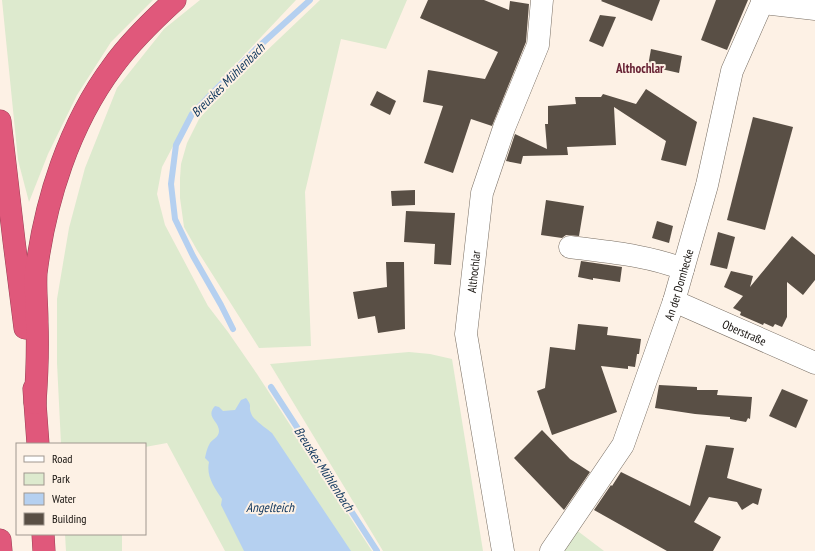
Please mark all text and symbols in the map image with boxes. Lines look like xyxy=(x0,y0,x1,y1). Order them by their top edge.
water label: Breuskes Mühlenbach xyxy=(188,39,269,120)
district label: Althochlar xyxy=(615,60,664,77)
street label: An der Dornhecke xyxy=(660,247,696,322)
street label: Althochlar xyxy=(463,249,483,294)
street label: Oberstraße xyxy=(720,316,769,348)
water label: Breuskes Mühlenbach xyxy=(290,423,358,516)
legend xyxy=(16,443,146,535)
text: Road xyxy=(52,451,72,466)
text: Park xyxy=(52,471,70,486)
text: Water xyxy=(52,491,77,506)
water label: Angelteich xyxy=(246,499,295,516)
text: Building xyxy=(52,511,87,526)

